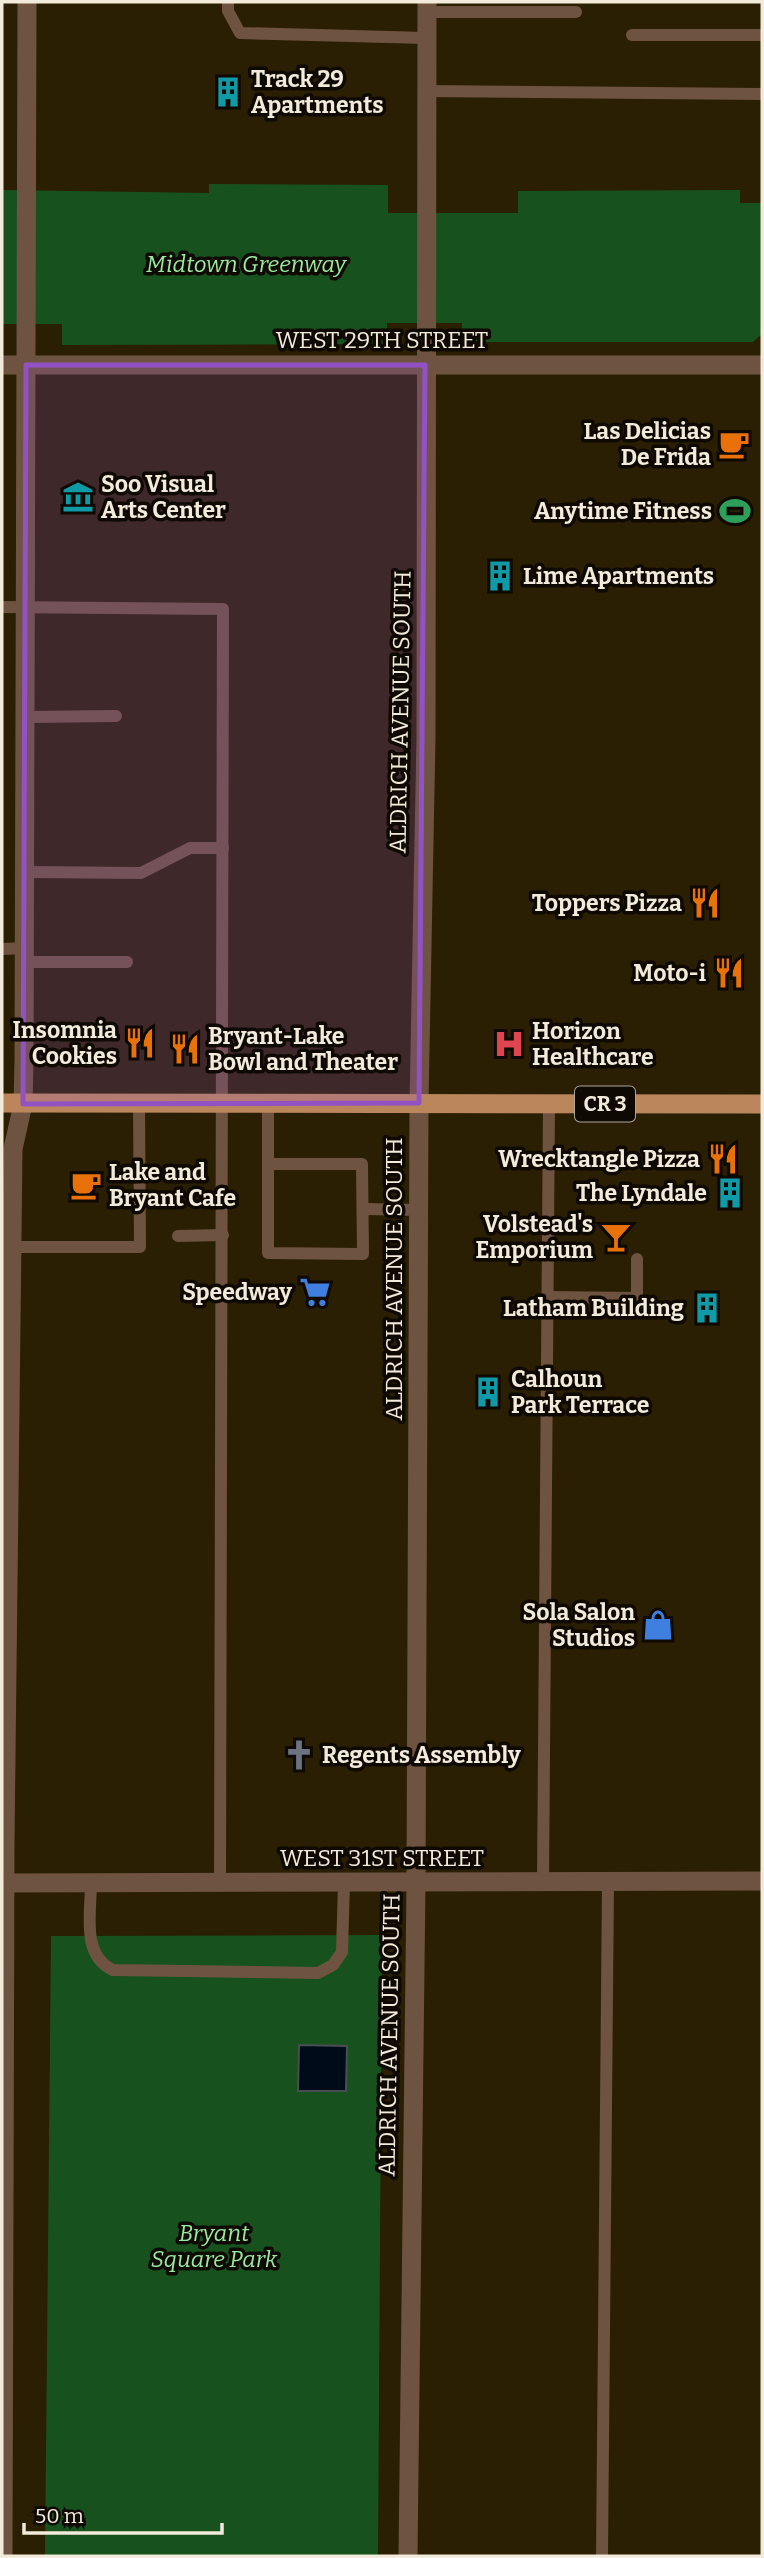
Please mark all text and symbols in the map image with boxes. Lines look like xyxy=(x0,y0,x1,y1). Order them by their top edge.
place label: Track 29 Apartments xyxy=(251,65,384,119)
building icon: Track 29 Apartments xyxy=(211,75,245,109)
park label: Midtown Greenway xyxy=(146,250,347,278)
street label: WEST 29TH STREET xyxy=(276,326,488,354)
place label: Las Delicias De Frida xyxy=(584,417,711,471)
cafe icon: Las Delicias De Frida xyxy=(717,427,751,461)
place label: Soo Visual Arts Center xyxy=(101,470,226,524)
museum icon: Soo Visual Arts Center xyxy=(61,480,95,514)
sports icon: Anytime Fitness xyxy=(718,494,752,528)
place label: Anytime Fitness xyxy=(534,497,712,525)
building icon: Lime Apartments xyxy=(483,559,517,593)
place label: Lime Apartments xyxy=(523,562,714,590)
street label: ALDRICH AVENUE SOUTH xyxy=(384,570,416,854)
restaurant icon: Toppers Pizza xyxy=(688,886,722,920)
place label: Toppers Pizza xyxy=(532,889,682,917)
restaurant icon: Moto-i xyxy=(712,956,746,990)
place label: Moto-i xyxy=(633,959,706,987)
place label: Insomnia Cookies xyxy=(12,1016,117,1070)
place label: Horizon Healthcare xyxy=(532,1017,654,1071)
place label: Bryant-Lake Bowl and Theater xyxy=(208,1022,398,1076)
restaurant icon: Insomnia Cookies xyxy=(123,1026,157,1060)
hospital icon: Horizon Healthcare xyxy=(492,1027,526,1061)
restaurant icon: Bryant-Lake Bowl and Theater xyxy=(168,1032,202,1066)
road number: CR 3 xyxy=(575,1086,635,1122)
street label: ALDRICH AVENUE SOUTH xyxy=(380,1138,408,1420)
restaurant icon: Wrecktangle Pizza xyxy=(706,1142,740,1176)
place label: Wrecktangle Pizza xyxy=(498,1145,700,1173)
place label: Lake and Bryant Cafe xyxy=(109,1158,236,1212)
cafe icon: Lake and Bryant Cafe xyxy=(69,1168,103,1202)
building icon: The Lyndale xyxy=(713,1176,747,1210)
place label: The Lyndale xyxy=(576,1179,707,1207)
place label: Volstead's Emporium xyxy=(476,1210,593,1264)
bar icon: Volstead's Emporium xyxy=(599,1220,633,1254)
supermarket icon: Speedway xyxy=(298,1275,332,1309)
place label: Speedway xyxy=(182,1278,292,1306)
building icon: Latham Building xyxy=(690,1291,724,1325)
place label: Latham Building xyxy=(503,1294,684,1322)
place label: Calhoun Park Terrace xyxy=(511,1365,649,1419)
building icon: Calhoun Park Terrace xyxy=(471,1375,505,1409)
place label: Sola Salon Studios xyxy=(522,1598,635,1652)
shop icon: Sola Salon Studios xyxy=(641,1608,675,1642)
church icon: Regents Assembly xyxy=(282,1738,316,1772)
place label: Regents Assembly xyxy=(322,1741,521,1769)
street label: WEST 31ST STREET xyxy=(280,1844,484,1872)
street label: ALDRICH AVENUE SOUTH xyxy=(373,1893,405,2177)
park label: Bryant Square Park xyxy=(151,2219,278,2273)
scale bar xyxy=(24,2492,222,2536)
text: 50 m xyxy=(35,2503,84,2529)

